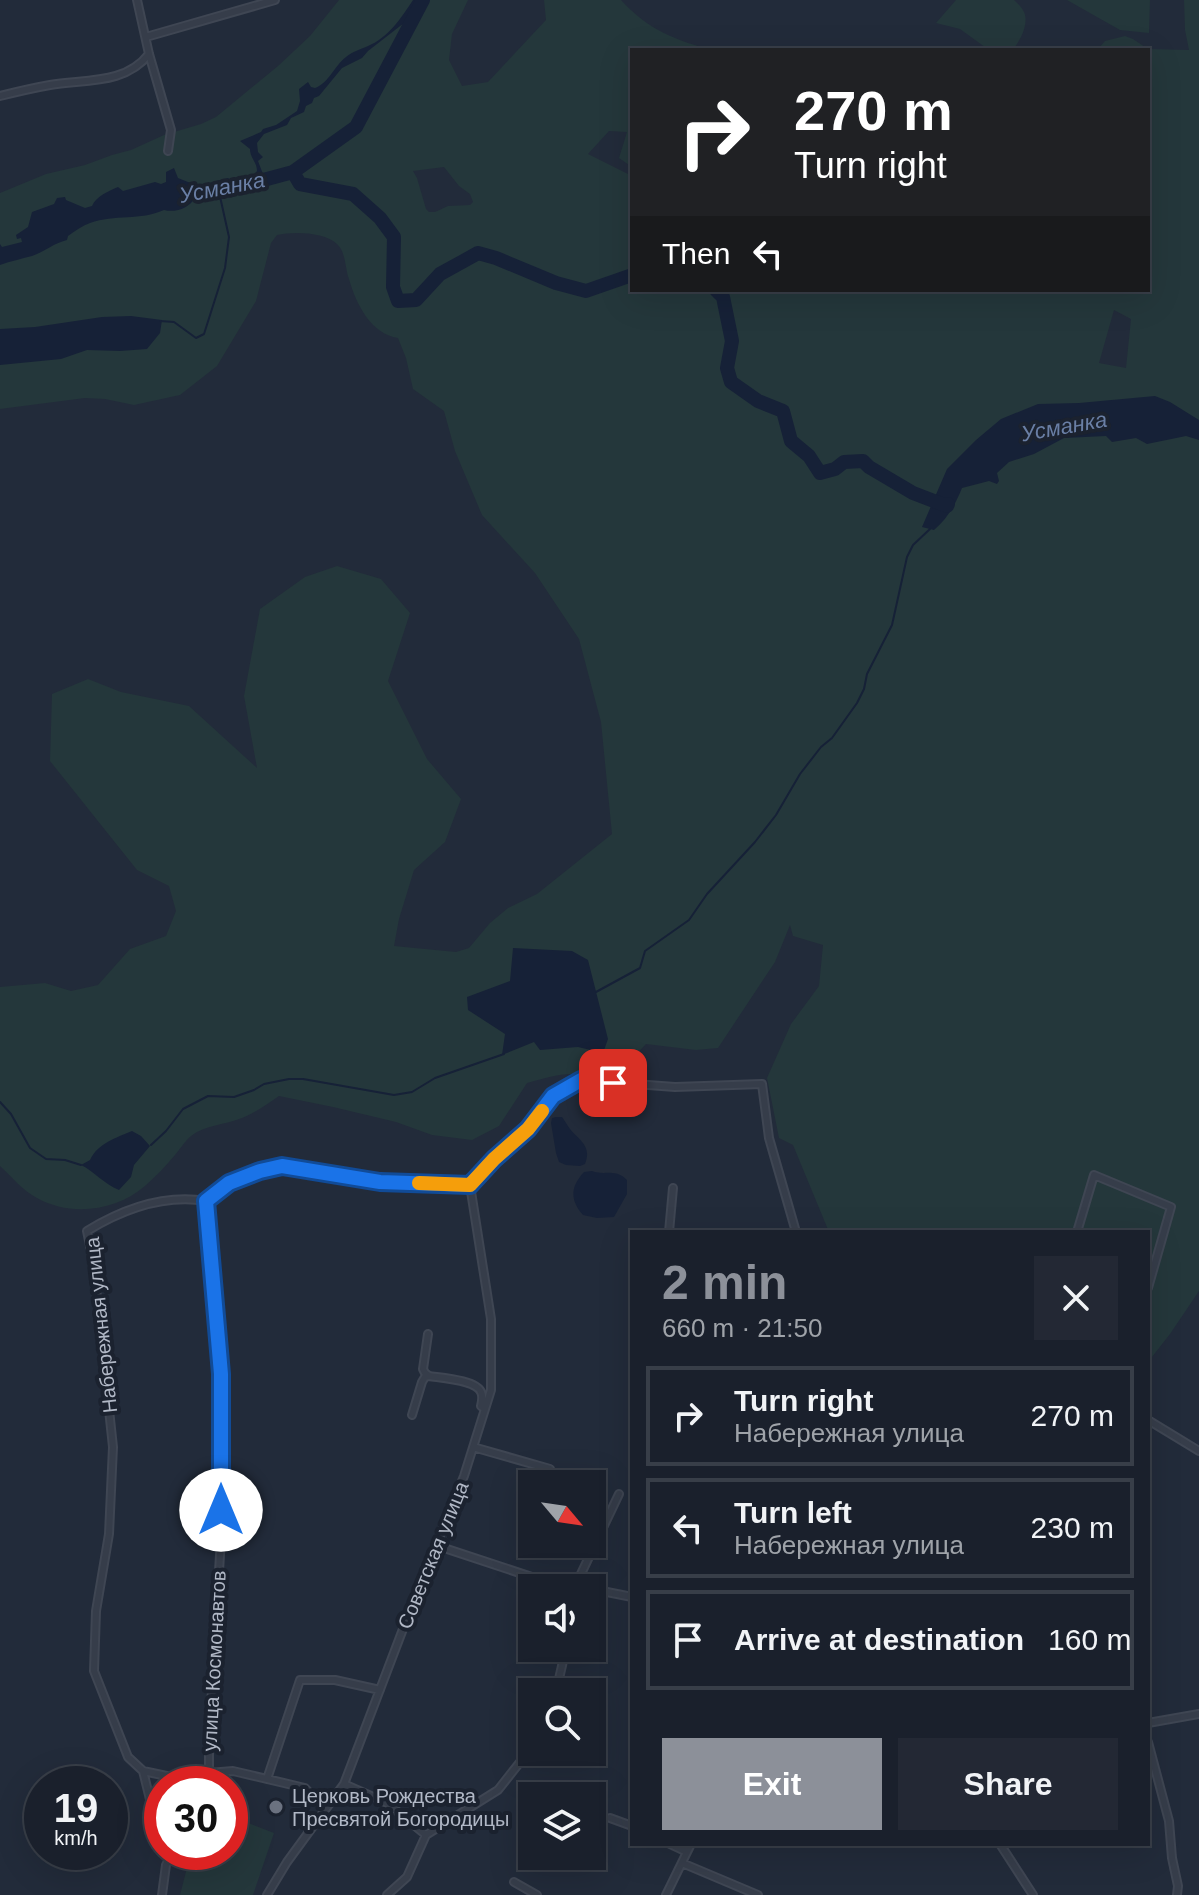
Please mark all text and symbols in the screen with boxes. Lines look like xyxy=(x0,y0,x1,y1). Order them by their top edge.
text: 270 m xyxy=(794,79,953,142)
icon: right xyxy=(662,80,766,184)
text: Turn right xyxy=(794,145,947,186)
water label: Усманка xyxy=(176,167,267,208)
icon: left xyxy=(746,232,790,276)
text: Then xyxy=(662,237,730,270)
water label: Усманка xyxy=(1018,407,1109,446)
pin xyxy=(579,1049,647,1117)
icon: arrive xyxy=(591,1061,635,1105)
street label: Набережная улица xyxy=(81,1235,121,1414)
text: 2 min xyxy=(662,1256,787,1309)
button: close xyxy=(1034,1256,1118,1340)
text: 660 m · 21:50 xyxy=(662,1313,822,1343)
text: Turn right xyxy=(734,1384,873,1417)
icon: right xyxy=(666,1394,710,1438)
text: 270 m xyxy=(1031,1399,1114,1432)
text: Набережная улица xyxy=(734,1418,964,1448)
position arrow xyxy=(179,1468,263,1552)
north arrow xyxy=(518,1470,606,1558)
map controls xyxy=(518,1470,606,1870)
street label: Советская улица xyxy=(393,1477,473,1632)
text: Turn left xyxy=(734,1496,852,1529)
icon: left xyxy=(666,1506,710,1550)
text: 230 m xyxy=(1031,1511,1114,1544)
text: Набережная улица xyxy=(734,1530,964,1560)
street label: улица Космонавтов xyxy=(198,1570,230,1752)
button: sound xyxy=(518,1574,606,1662)
icon: arrive xyxy=(666,1618,710,1662)
text: Arrive at destination xyxy=(734,1623,1024,1656)
text: 160 m xyxy=(1048,1623,1131,1656)
button: search xyxy=(518,1678,606,1766)
button: Exit xyxy=(662,1738,882,1830)
button: Share xyxy=(898,1738,1118,1830)
speed limit sign: 30 xyxy=(144,1766,248,1870)
button: layers xyxy=(518,1782,606,1870)
place label: Церковь Рождества Пресвятой Богородицы xyxy=(292,1785,509,1830)
text: 19 xyxy=(54,1786,98,1830)
marker: Церковь Рождества Пресвятой Богородицы xyxy=(267,1798,285,1816)
text: km/h xyxy=(54,1827,98,1849)

